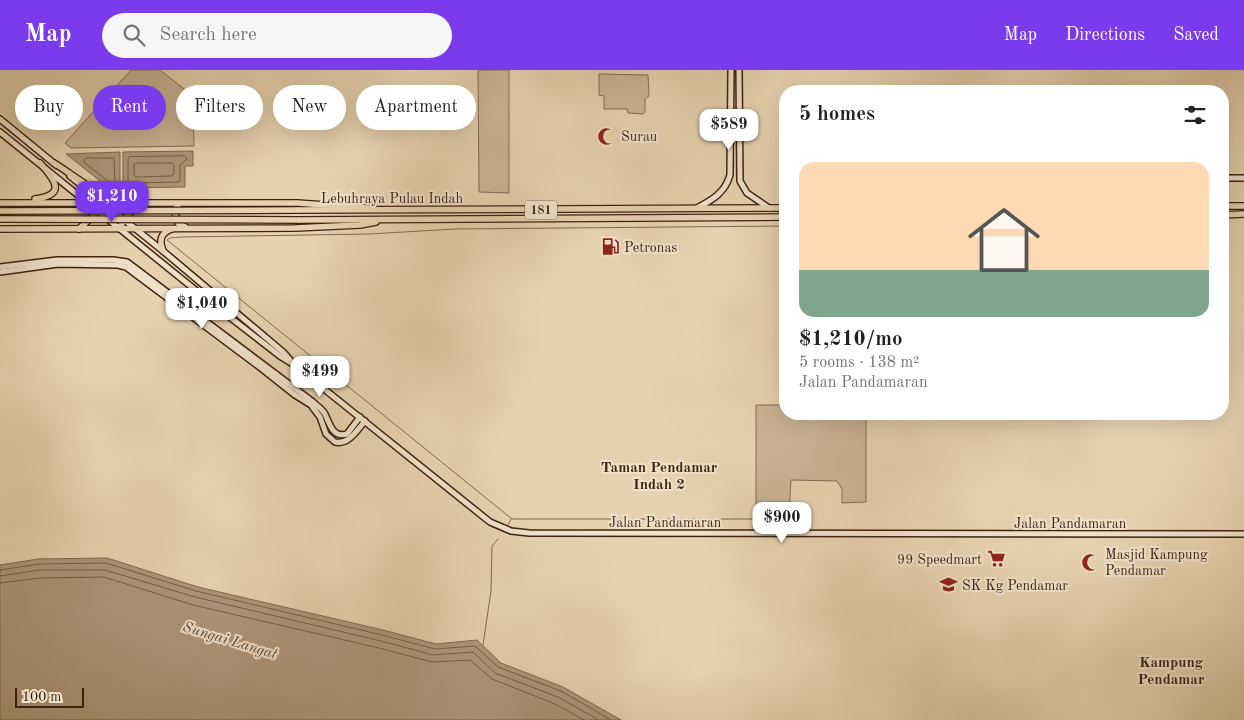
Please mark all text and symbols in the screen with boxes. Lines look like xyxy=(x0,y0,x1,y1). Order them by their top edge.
search box xyxy=(102,13,452,58)
icon: search xyxy=(120,21,148,49)
text: Map xyxy=(25,23,72,47)
text: Search here xyxy=(160,26,257,45)
text: Map xyxy=(1004,26,1037,44)
text: Directions xyxy=(1065,26,1145,44)
text: Saved xyxy=(1173,26,1219,44)
chip: Buy xyxy=(15,85,83,130)
chip: Rent xyxy=(93,85,166,130)
chip: Filters xyxy=(176,85,263,130)
chip: New xyxy=(273,85,346,130)
chip: Apartment xyxy=(356,85,476,130)
icon: filters xyxy=(1181,101,1209,129)
text: 5 homes xyxy=(799,104,875,125)
pin: $589 xyxy=(699,108,759,151)
text: $589 xyxy=(710,117,748,133)
mosque icon: Surau xyxy=(597,126,617,146)
place label: Surau xyxy=(621,130,658,144)
pin: $1,210 xyxy=(71,180,153,223)
text: $1,210 xyxy=(87,189,137,205)
street label: Lebuhraya Pulau Indah xyxy=(321,192,464,206)
icon: home xyxy=(959,195,1049,285)
road number: 181 xyxy=(525,200,557,220)
fuel station icon: Petronas xyxy=(600,237,620,257)
place label: Petronas xyxy=(624,241,677,255)
pin: $1,040 xyxy=(161,288,243,330)
text: $1,040 xyxy=(177,296,227,312)
text: $1,210/mo xyxy=(799,329,903,350)
text: 5 rooms · 138 m² xyxy=(799,355,919,371)
pin: $499 xyxy=(290,356,350,398)
text: $499 xyxy=(301,364,339,380)
text: Jalan Pandamaran xyxy=(799,375,928,391)
district label: Taman Pendamar Indah 2 xyxy=(601,461,718,493)
pin: $900 xyxy=(752,502,812,544)
text: $900 xyxy=(763,510,801,526)
street label: Jalan Pandamaran xyxy=(609,516,722,530)
street label: Jalan Pandamaran xyxy=(1014,517,1127,531)
place label: Masjid Kampung Pendamar xyxy=(1105,548,1208,578)
supermarket icon: 99 Speedmart xyxy=(986,549,1006,569)
mosque icon: Masjid Kampung Pendamar xyxy=(1081,552,1101,572)
place label: 99 Speedmart xyxy=(897,553,982,567)
school or university icon: SK Kg Pendamar xyxy=(938,575,958,595)
place label: SK Kg Pendamar xyxy=(962,579,1068,593)
water label: Sungai Langat xyxy=(181,620,279,663)
district label: Kampung Pendamar xyxy=(1138,656,1205,688)
scale bar xyxy=(15,685,84,708)
text: 100 m xyxy=(22,690,61,704)

